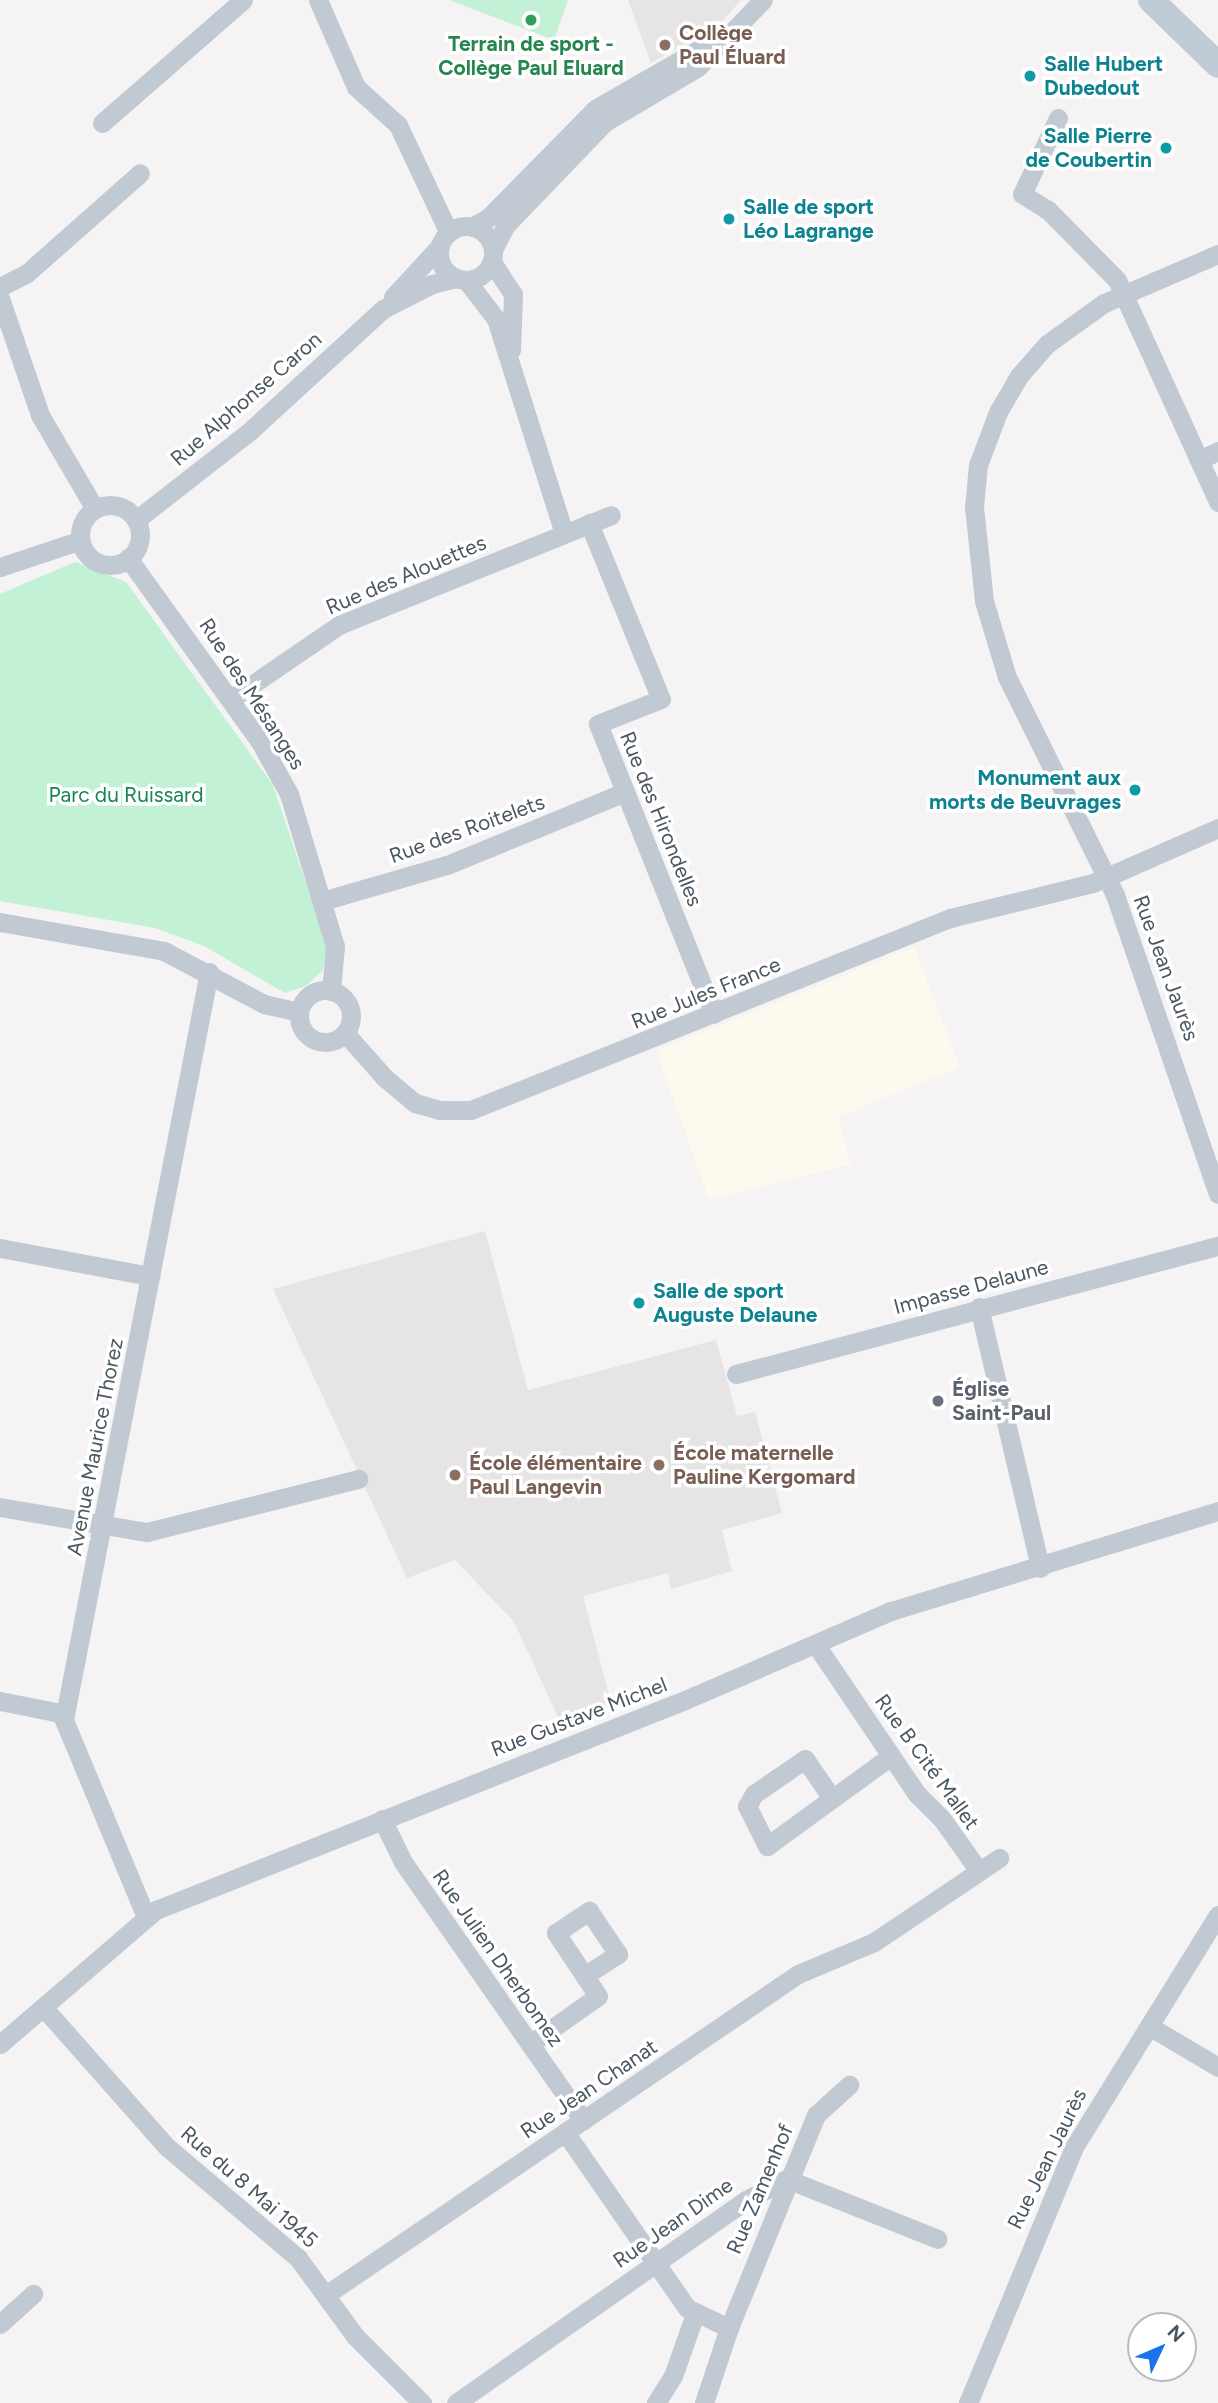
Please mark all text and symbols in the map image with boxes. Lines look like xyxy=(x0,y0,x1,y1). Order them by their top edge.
marker: Terrain de sport - Collège Paul Eluard xyxy=(523,12,539,28)
place label: Collège Paul Éluard xyxy=(679,20,786,70)
place label: Terrain de sport - Collège Paul Eluard xyxy=(438,31,624,81)
marker: Collège Paul Éluard xyxy=(657,37,673,53)
place label: Salle Hubert Dubedout xyxy=(1044,51,1163,101)
marker: Salle Hubert Dubedout xyxy=(1022,68,1038,84)
place label: Salle Pierre de Coubertin xyxy=(1026,123,1152,173)
marker: Salle Pierre de Coubertin xyxy=(1158,140,1174,156)
place label: Salle de sport Léo Lagrange xyxy=(743,194,874,244)
marker: Salle de sport Léo Lagrange xyxy=(721,211,737,227)
street label: Rue Alphonse Caron xyxy=(165,327,327,471)
street label: Rue des Alouettes xyxy=(322,530,490,620)
street label: Rue des Mésanges xyxy=(194,614,310,774)
street label: Rue des Hirondelles xyxy=(614,728,708,910)
place label: Monument aux morts de Beuvrages xyxy=(929,765,1121,815)
park label: Parc du Ruissard xyxy=(49,782,203,808)
marker: Monument aux morts de Beuvrages xyxy=(1127,782,1143,798)
street label: Rue des Roitelets xyxy=(386,789,548,869)
street label: Rue Jean Jaurès xyxy=(1128,892,1204,1044)
street label: Rue Jules France xyxy=(628,952,784,1034)
street label: Impasse Delaune xyxy=(891,1254,1051,1320)
place label: Salle de sport Auguste Delaune xyxy=(653,1278,817,1328)
marker: Salle de sport Auguste Delaune xyxy=(631,1295,647,1311)
street label: Avenue Maurice Thorez xyxy=(62,1336,128,1558)
place label: Église Saint-Paul xyxy=(952,1376,1051,1426)
marker: Église Saint-Paul xyxy=(930,1393,946,1409)
place label: École maternelle Pauline Kergomard xyxy=(673,1440,856,1490)
place label: École élémentaire Paul Langevin xyxy=(469,1450,642,1500)
marker: École maternelle Pauline Kergomard xyxy=(651,1457,667,1473)
marker: École élémentaire Paul Langevin xyxy=(447,1467,463,1483)
street label: Rue Gustave Michel xyxy=(487,1672,671,1762)
street label: Rue B Cité Mallet xyxy=(869,1689,985,1835)
street label: Rue Julien Dherbomez xyxy=(427,1864,569,2052)
street label: Rue Jean Chanat xyxy=(516,2034,662,2144)
street label: Rue Jean Jaurès xyxy=(1002,2085,1092,2233)
street label: Rue Zamenhof xyxy=(721,2120,799,2258)
street label: Rue du 8 Mai 1945 xyxy=(175,2121,323,2253)
street label: Rue Jean Dime xyxy=(608,2173,738,2273)
north arrow xyxy=(1127,2312,1197,2382)
text: N xyxy=(1163,2320,1189,2347)

